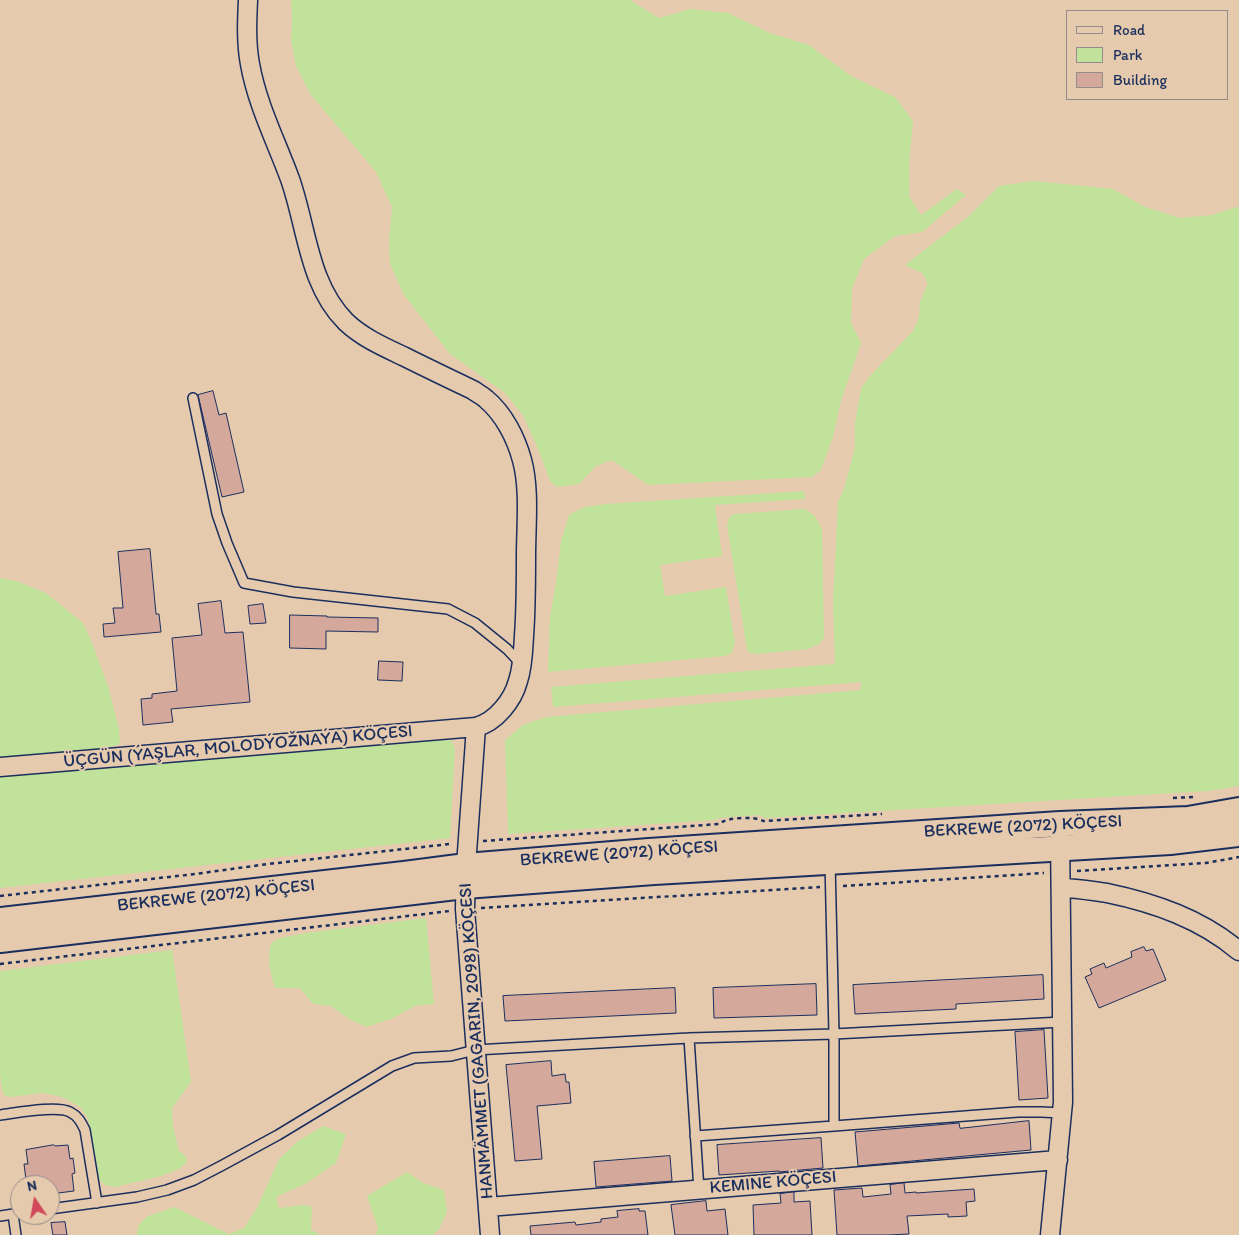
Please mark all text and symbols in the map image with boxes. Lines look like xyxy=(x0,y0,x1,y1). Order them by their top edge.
legend xyxy=(1066,10,1229,100)
text: Road xyxy=(1113,21,1145,39)
text: Park xyxy=(1113,46,1143,64)
text: Building xyxy=(1113,71,1167,89)
street label: ÜÇGÜN (ÝAŞLAR, MOLODÝOŽNAÝA) KÖÇESI xyxy=(62,721,414,773)
street label: BEKREWE (2072) KÖÇESI xyxy=(923,811,1123,843)
street label: BEKREWE (2072) KÖÇESI xyxy=(519,836,719,872)
street label: BEKREWE (2072) KÖÇESI xyxy=(116,875,316,917)
street label: HANMÄMMET (GAGARIN, 2098) KÖÇESI xyxy=(455,882,499,1200)
street label: KEMINE KÖÇESI xyxy=(709,1167,837,1199)
north arrow xyxy=(10,1175,60,1225)
text: N xyxy=(26,1177,38,1195)

